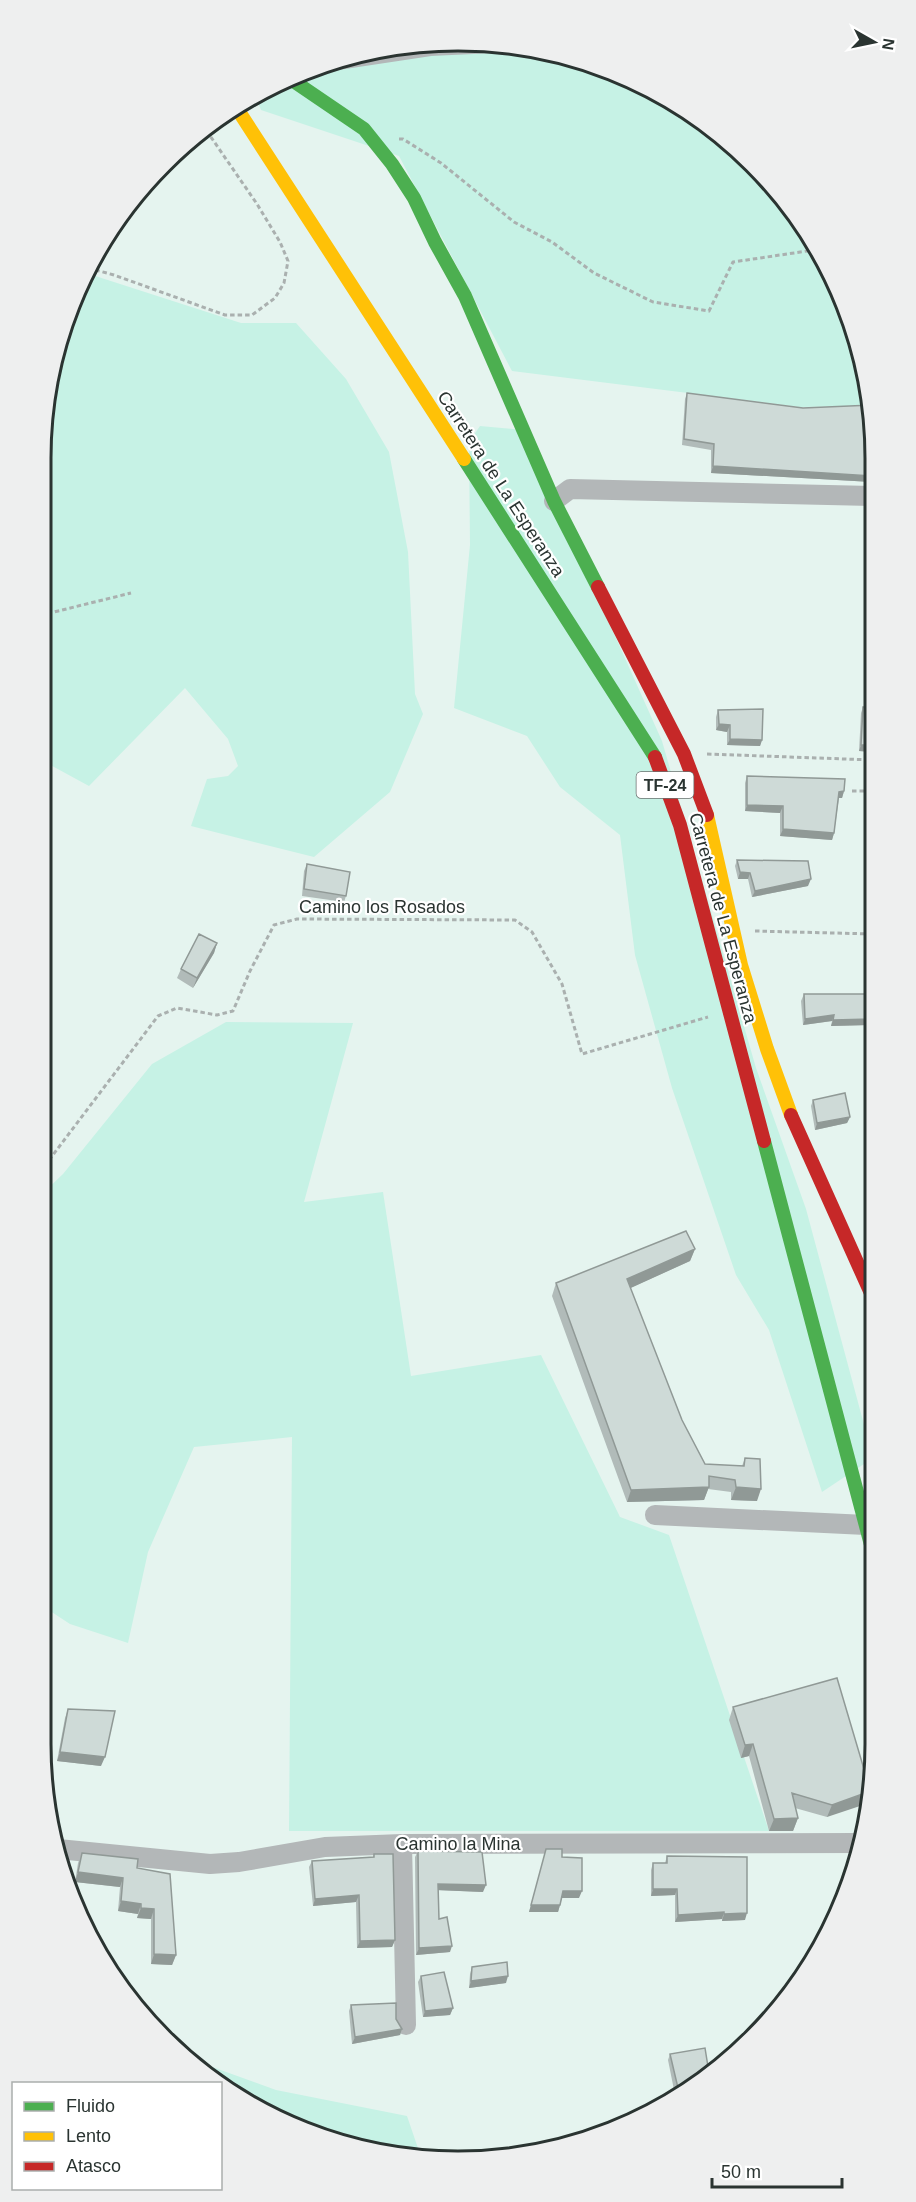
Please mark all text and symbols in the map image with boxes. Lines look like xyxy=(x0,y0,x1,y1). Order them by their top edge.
north arrow xyxy=(844,12,904,72)
text: N xyxy=(879,37,898,51)
street label: Carretera de La Esperanza xyxy=(433,388,569,581)
road number: TF-24 xyxy=(636,772,694,798)
street label: Carretera de La Esperanza xyxy=(685,811,761,1026)
street label: Camino los Rosados xyxy=(299,897,465,917)
street label: Camino la Mina xyxy=(395,1834,522,1854)
legend xyxy=(12,2082,222,2190)
text: Fluido xyxy=(66,2096,115,2116)
text: Lento xyxy=(66,2126,111,2146)
scale bar xyxy=(712,2151,842,2189)
text: Atasco xyxy=(66,2156,121,2176)
text: 50 m xyxy=(721,2162,761,2182)

